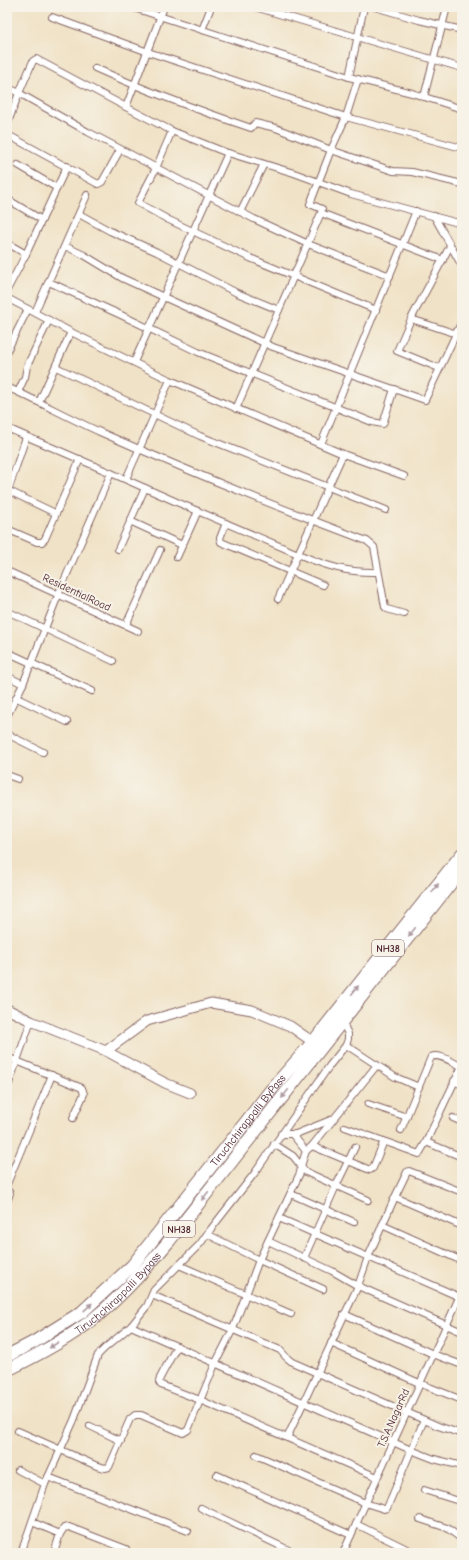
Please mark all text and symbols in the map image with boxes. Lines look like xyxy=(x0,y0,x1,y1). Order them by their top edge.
street label: ResidentialRoad xyxy=(41,571,113,614)
one-way arrow xyxy=(431,882,440,893)
one-way arrow xyxy=(407,927,416,938)
road number: NH38 xyxy=(372,940,404,956)
one-way arrow xyxy=(351,984,359,995)
street label: Tiruchchirappalli ByPass xyxy=(208,1072,289,1169)
one-way arrow xyxy=(281,1088,289,1099)
one-way arrow xyxy=(201,1191,209,1201)
road number: NH38 xyxy=(163,1221,195,1237)
street label: Tiruchchirappalli Bypass xyxy=(73,1249,164,1337)
one-way arrow xyxy=(83,1302,93,1312)
one-way arrow xyxy=(49,1341,59,1349)
street label: T.S.A.NagarRd xyxy=(375,1387,412,1450)

